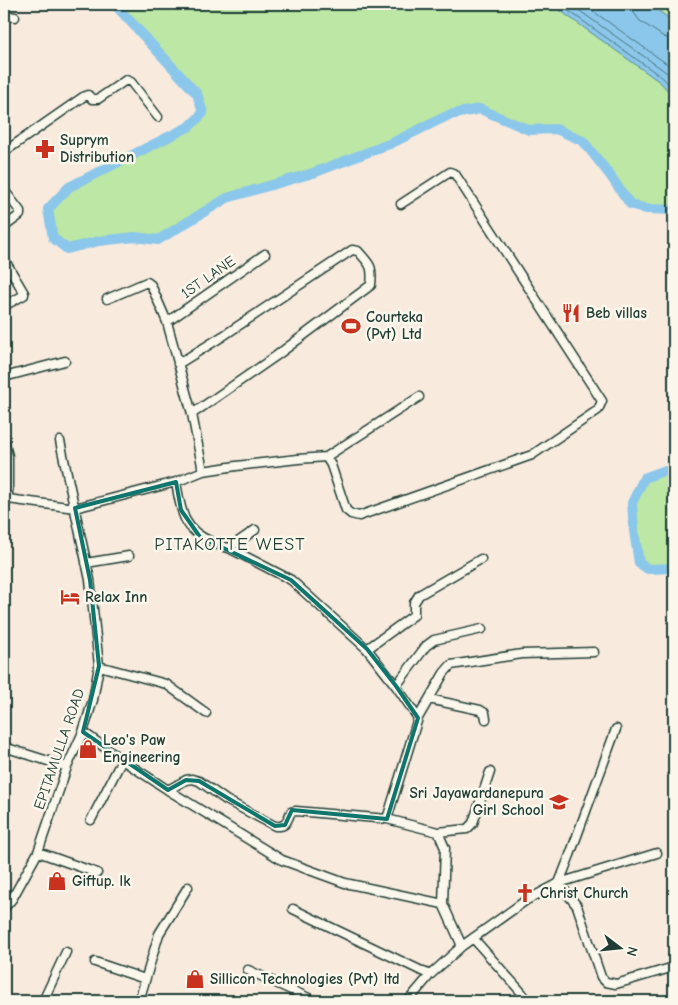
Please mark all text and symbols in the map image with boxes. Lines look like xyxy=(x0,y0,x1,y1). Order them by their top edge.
place label: Suprym Distribution xyxy=(60,131,134,166)
pharmacy icon: Suprym Distribution xyxy=(34,138,56,160)
street label: 1ST LANE xyxy=(177,252,239,302)
restaurant icon: Beb villas xyxy=(560,302,582,324)
place label: Beb villas xyxy=(586,304,647,322)
place label: Courteka (Pvt) Ltd xyxy=(366,308,423,343)
sports icon: Courteka (Pvt) Ltd xyxy=(340,315,362,337)
district label: PITAKOTTE WEST xyxy=(154,534,306,555)
hotel icon: Relax Inn xyxy=(59,586,81,608)
place label: Relax Inn xyxy=(85,588,147,606)
street label: EPITAMULLA ROAD xyxy=(30,686,88,812)
place label: Leo's Paw Engineering xyxy=(103,731,181,766)
shop icon: Leo's Paw Engineering xyxy=(77,738,99,760)
place label: Sri Jayawardanepura Girl School xyxy=(410,784,544,819)
school or university icon: Sri Jayawardanepura Girl School xyxy=(548,791,570,813)
shop icon: Giftup. lk xyxy=(46,870,68,892)
place label: Giftup. lk xyxy=(72,872,131,890)
church icon: Christ Church xyxy=(514,882,536,904)
place label: Christ Church xyxy=(540,884,629,902)
north arrow xyxy=(596,922,646,972)
text: N xyxy=(623,945,641,958)
shop icon: Sillicon Technologies (Pvt) ltd xyxy=(184,968,206,990)
place label: Sillicon Technologies (Pvt) ltd xyxy=(210,970,400,988)

